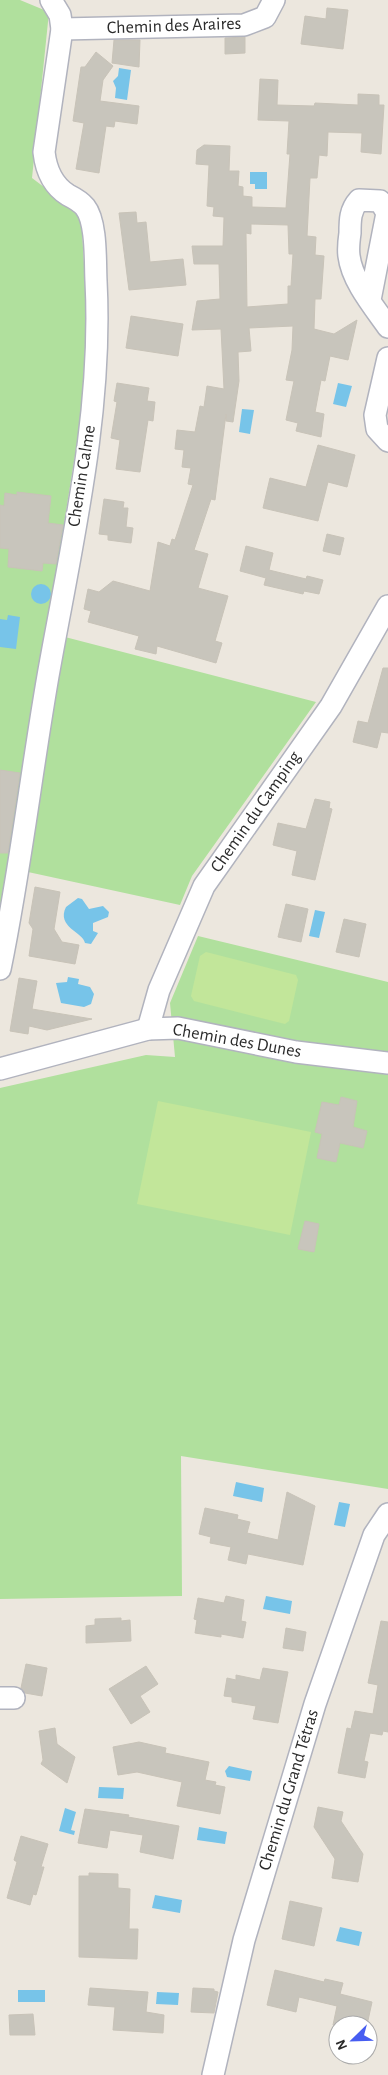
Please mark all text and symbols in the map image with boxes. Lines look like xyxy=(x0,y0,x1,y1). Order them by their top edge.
street label: Chemin des Araires xyxy=(106,15,242,37)
street label: Chemin Calme xyxy=(65,424,99,528)
street label: Chemin du Camping xyxy=(208,748,305,876)
street label: Chemin des Dunes xyxy=(171,1021,303,1061)
street label: Chemin du Grand Tétras xyxy=(256,1707,322,1873)
north arrow xyxy=(328,2015,378,2065)
text: N xyxy=(334,2037,350,2052)

